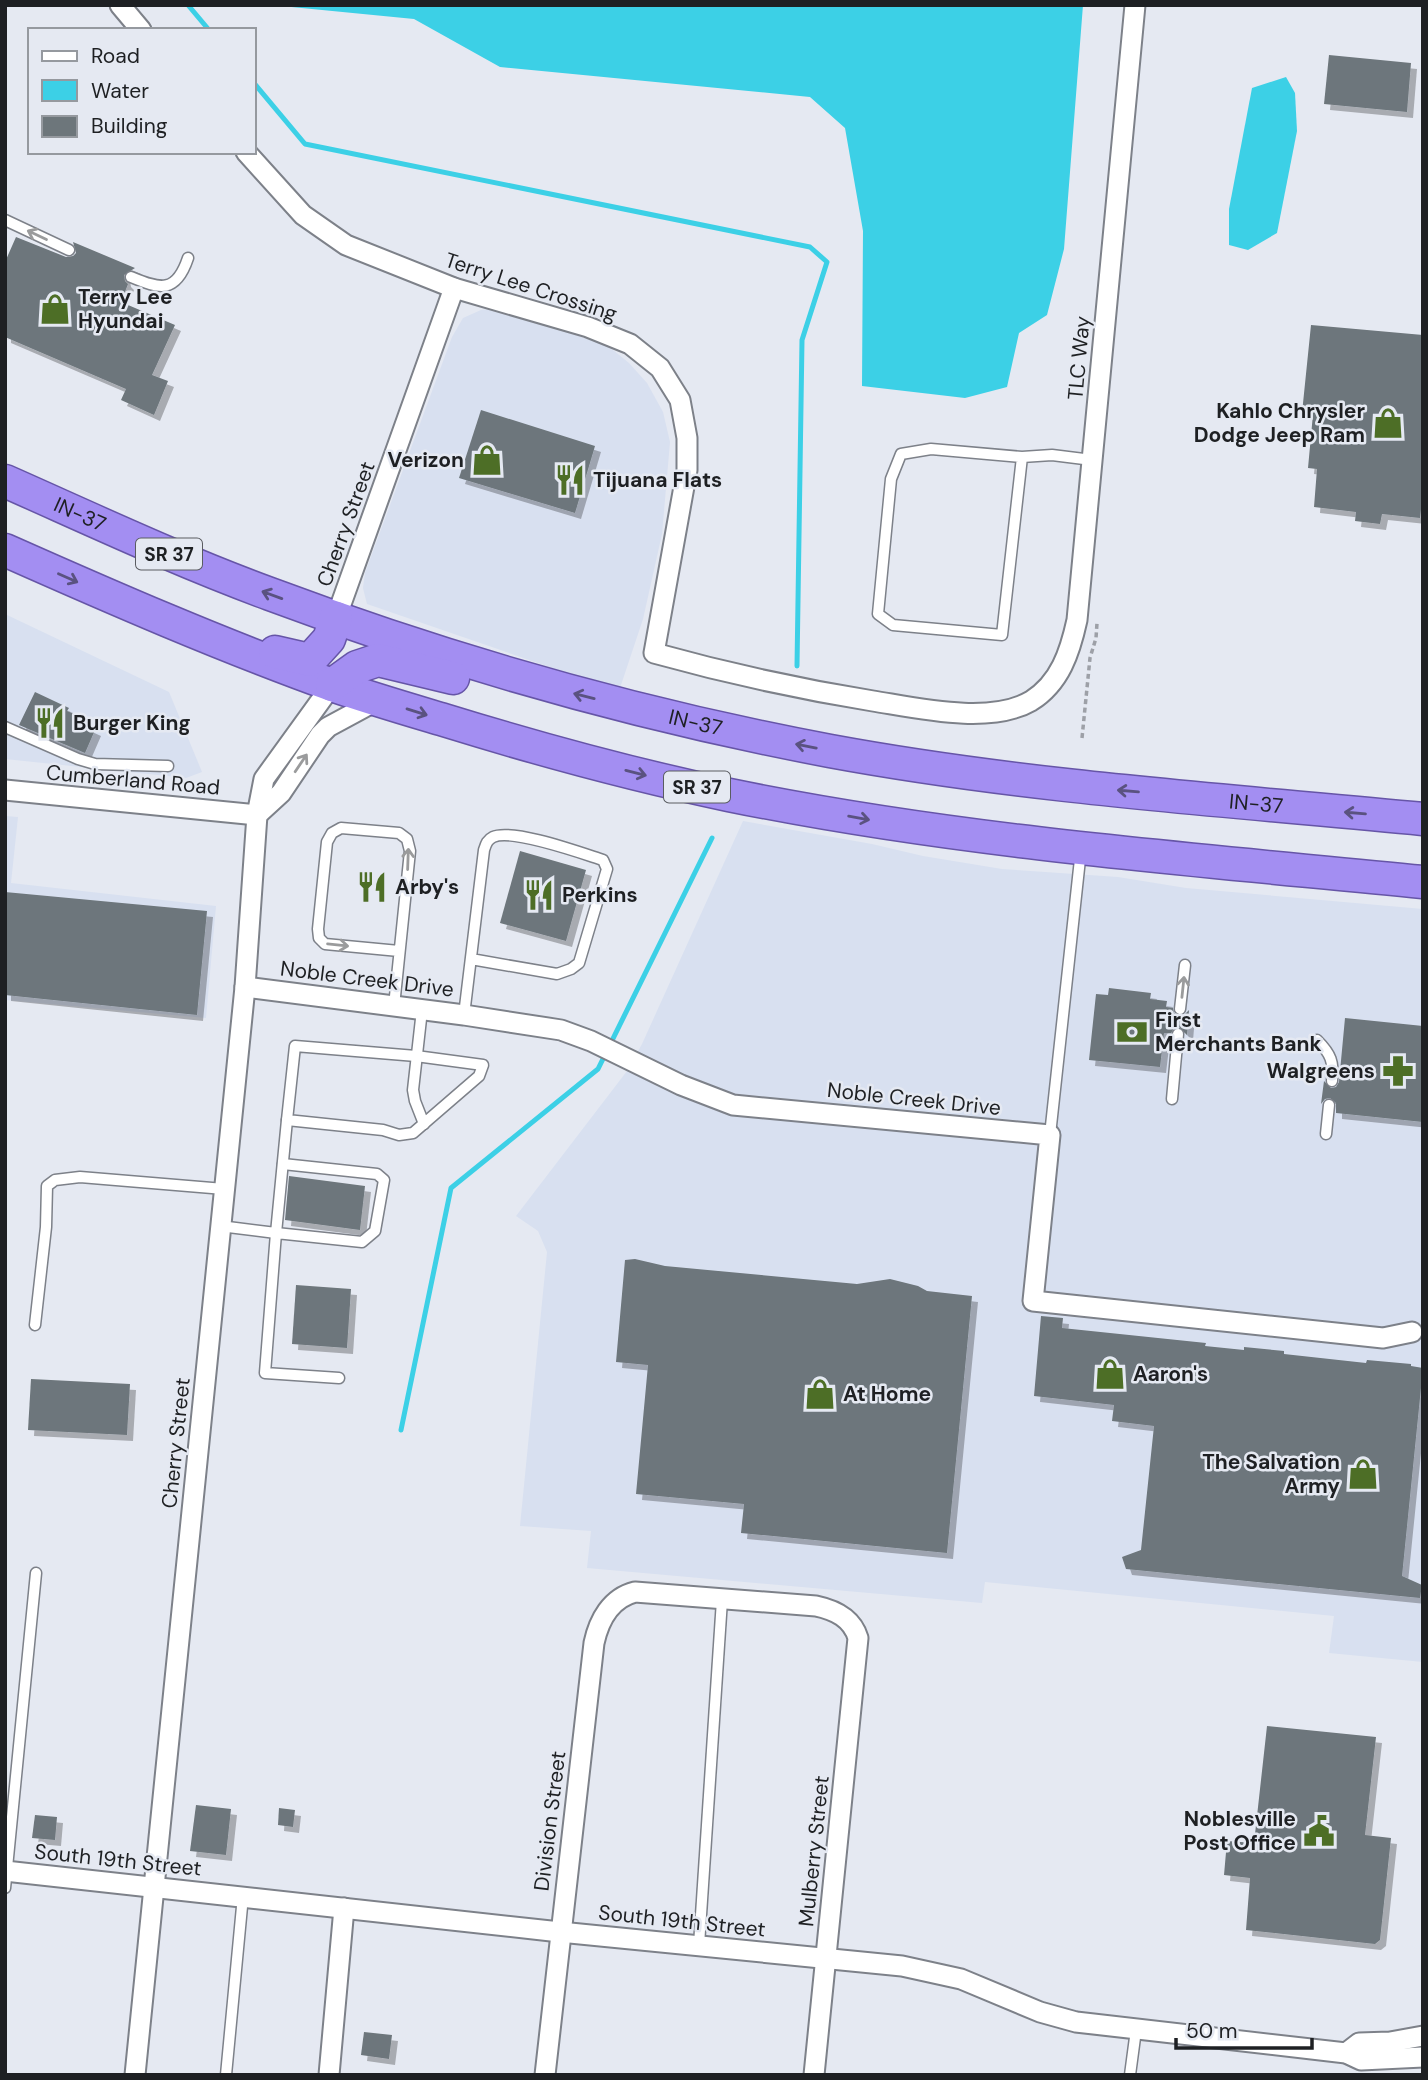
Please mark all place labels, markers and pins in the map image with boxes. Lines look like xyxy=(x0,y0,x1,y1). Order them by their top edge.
place label: Terry Lee Hyundai xyxy=(78,283,173,335)
shop icon: Terry Lee Hyundai xyxy=(38,292,72,326)
place label: Kahlo Chrysler Dodge Jeep Ram xyxy=(1194,397,1365,449)
shop icon: Kahlo Chrysler Dodge Jeep Ram xyxy=(1371,406,1405,440)
shop icon: Verizon xyxy=(470,443,504,477)
place label: Verizon xyxy=(387,446,464,474)
restaurant icon: Tijuana Flats xyxy=(553,463,587,497)
place label: Tijuana Flats xyxy=(593,466,722,494)
restaurant icon: Burger King xyxy=(33,706,67,740)
place label: Burger King xyxy=(73,709,191,737)
restaurant icon: Arby's xyxy=(355,870,389,904)
place label: Arby's xyxy=(395,873,459,901)
restaurant icon: Perkins xyxy=(522,878,556,912)
place label: Perkins xyxy=(562,881,638,909)
place label: First Merchants Bank xyxy=(1155,1006,1322,1058)
bank icon: First Merchants Bank xyxy=(1115,1015,1149,1049)
pharmacy icon: Walgreens xyxy=(1381,1054,1415,1088)
place label: Walgreens xyxy=(1267,1057,1375,1085)
shop icon: Aaron's xyxy=(1093,1357,1127,1391)
place label: Aaron's xyxy=(1133,1360,1208,1388)
shop icon: At Home xyxy=(803,1377,837,1411)
place label: At Home xyxy=(843,1380,931,1408)
place label: The Salvation Army xyxy=(1202,1448,1340,1500)
shop icon: The Salvation Army xyxy=(1346,1457,1380,1491)
place label: Noblesville Post Office xyxy=(1183,1805,1296,1857)
public building icon: Noblesville Post Office xyxy=(1302,1814,1336,1848)

